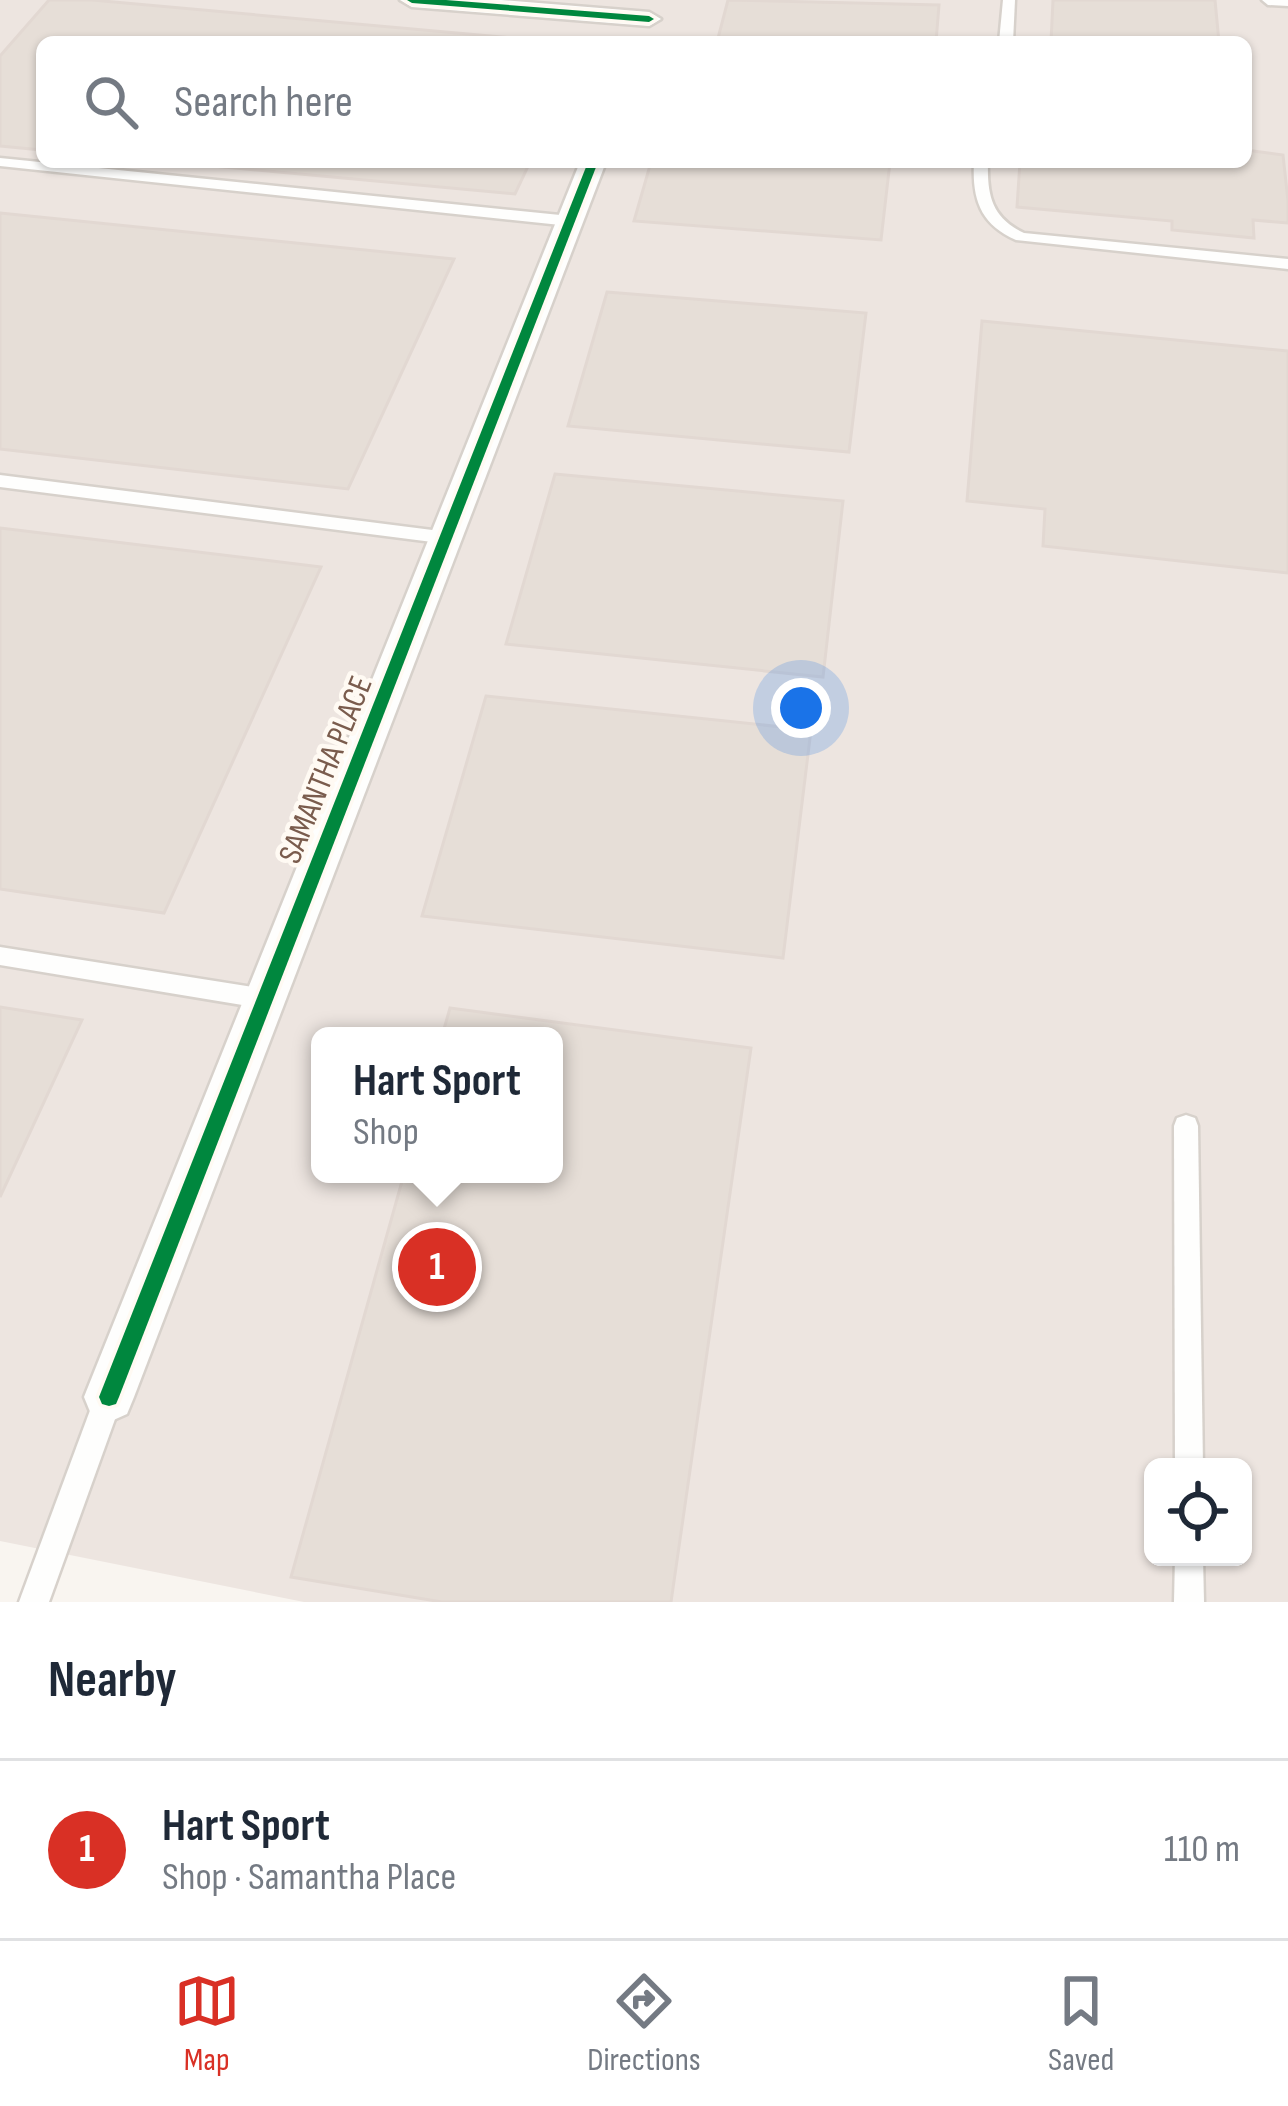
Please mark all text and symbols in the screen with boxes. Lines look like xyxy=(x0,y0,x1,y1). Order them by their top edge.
search box xyxy=(36,36,1252,168)
icon: search xyxy=(78,69,144,135)
text: Search here xyxy=(174,75,353,130)
street label: SAMANTHA PLACE xyxy=(270,670,382,869)
your location xyxy=(771,678,831,738)
popup xyxy=(311,1027,563,1183)
text: Hart Sport xyxy=(353,1054,521,1109)
text: Shop xyxy=(353,1109,419,1156)
pin: 1 xyxy=(398,1222,476,1312)
map controls xyxy=(1144,1458,1252,1566)
button: locate xyxy=(1144,1458,1252,1566)
text: Nearby xyxy=(48,1650,177,1711)
text: Hart Sport xyxy=(162,1799,330,1854)
text: 1 xyxy=(79,1826,95,1873)
text: 110 m xyxy=(1164,1826,1240,1873)
text: Shop · Samantha Place xyxy=(162,1854,456,1901)
tab: Map xyxy=(174,1968,240,2080)
tab: Directions xyxy=(587,1968,701,2080)
tab: Saved xyxy=(1048,1968,1114,2080)

